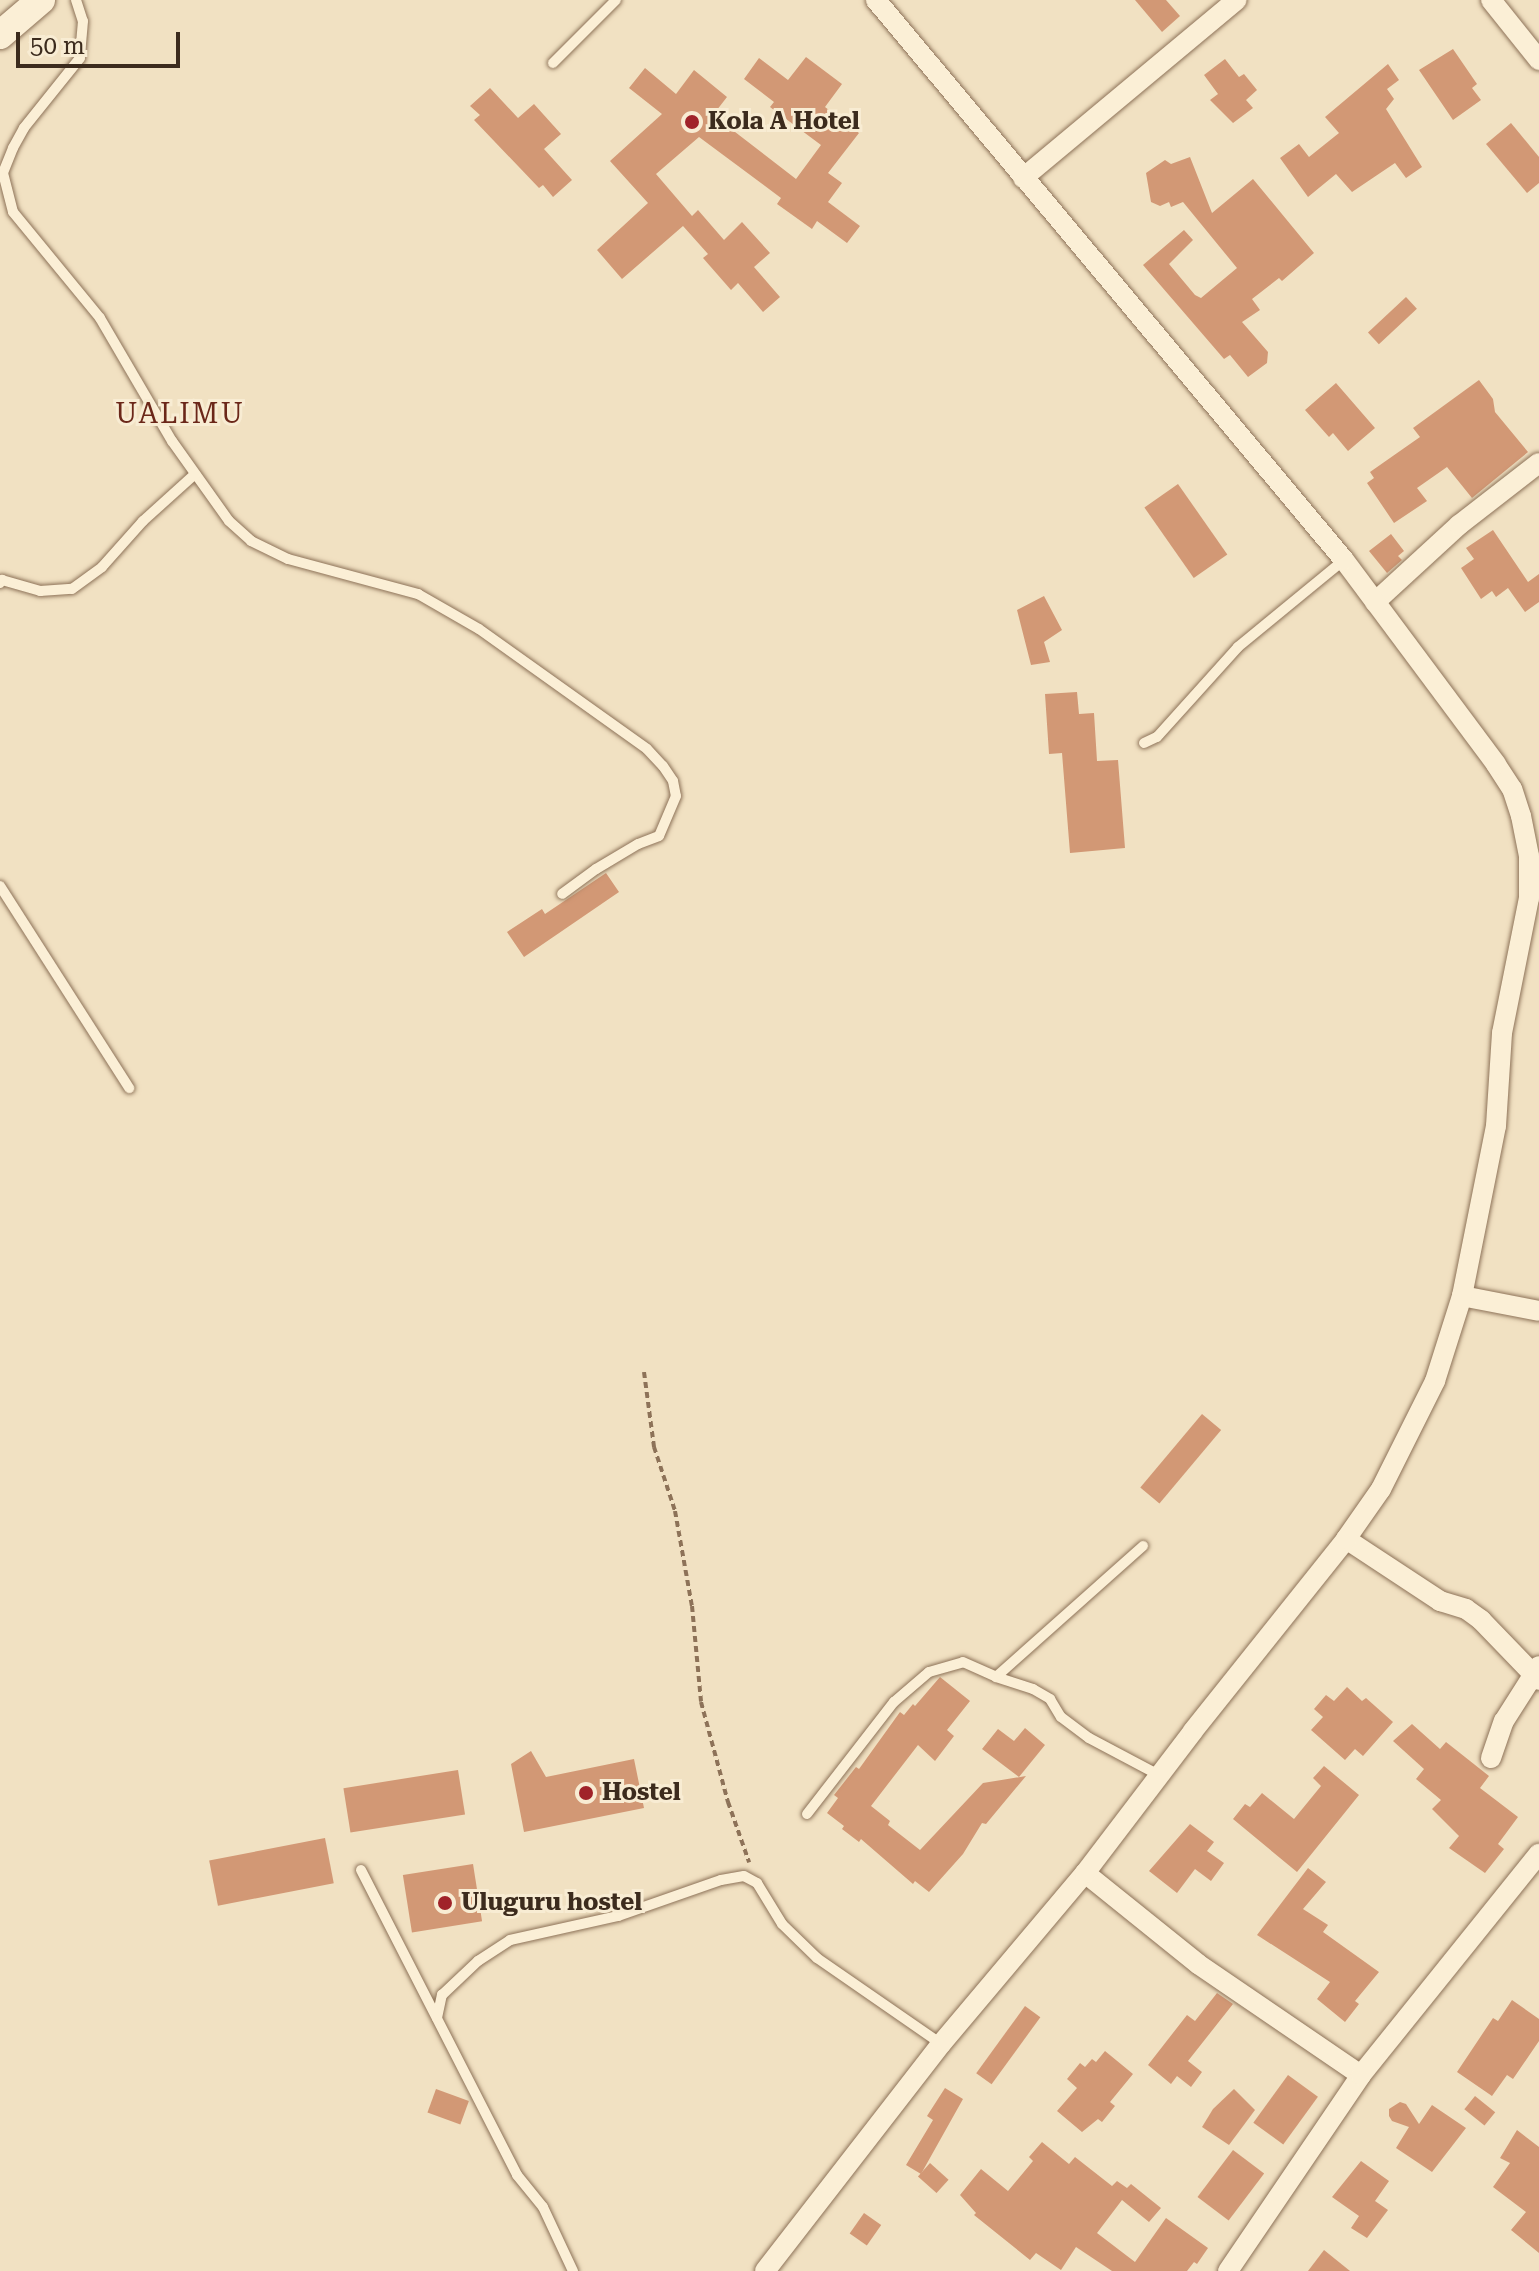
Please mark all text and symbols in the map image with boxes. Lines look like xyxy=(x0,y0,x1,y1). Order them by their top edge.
scale bar xyxy=(20,16,184,66)
text: 50 m xyxy=(30,32,85,60)
place label: Kola A Hotel xyxy=(708,108,860,136)
marker: Kola A Hotel xyxy=(683,113,701,131)
district label: UALIMU xyxy=(115,397,245,431)
place label: Hostel xyxy=(602,1779,681,1807)
marker: Hostel xyxy=(577,1784,595,1802)
place label: Uluguru hostel xyxy=(461,1889,642,1917)
marker: Uluguru hostel xyxy=(436,1894,454,1912)

